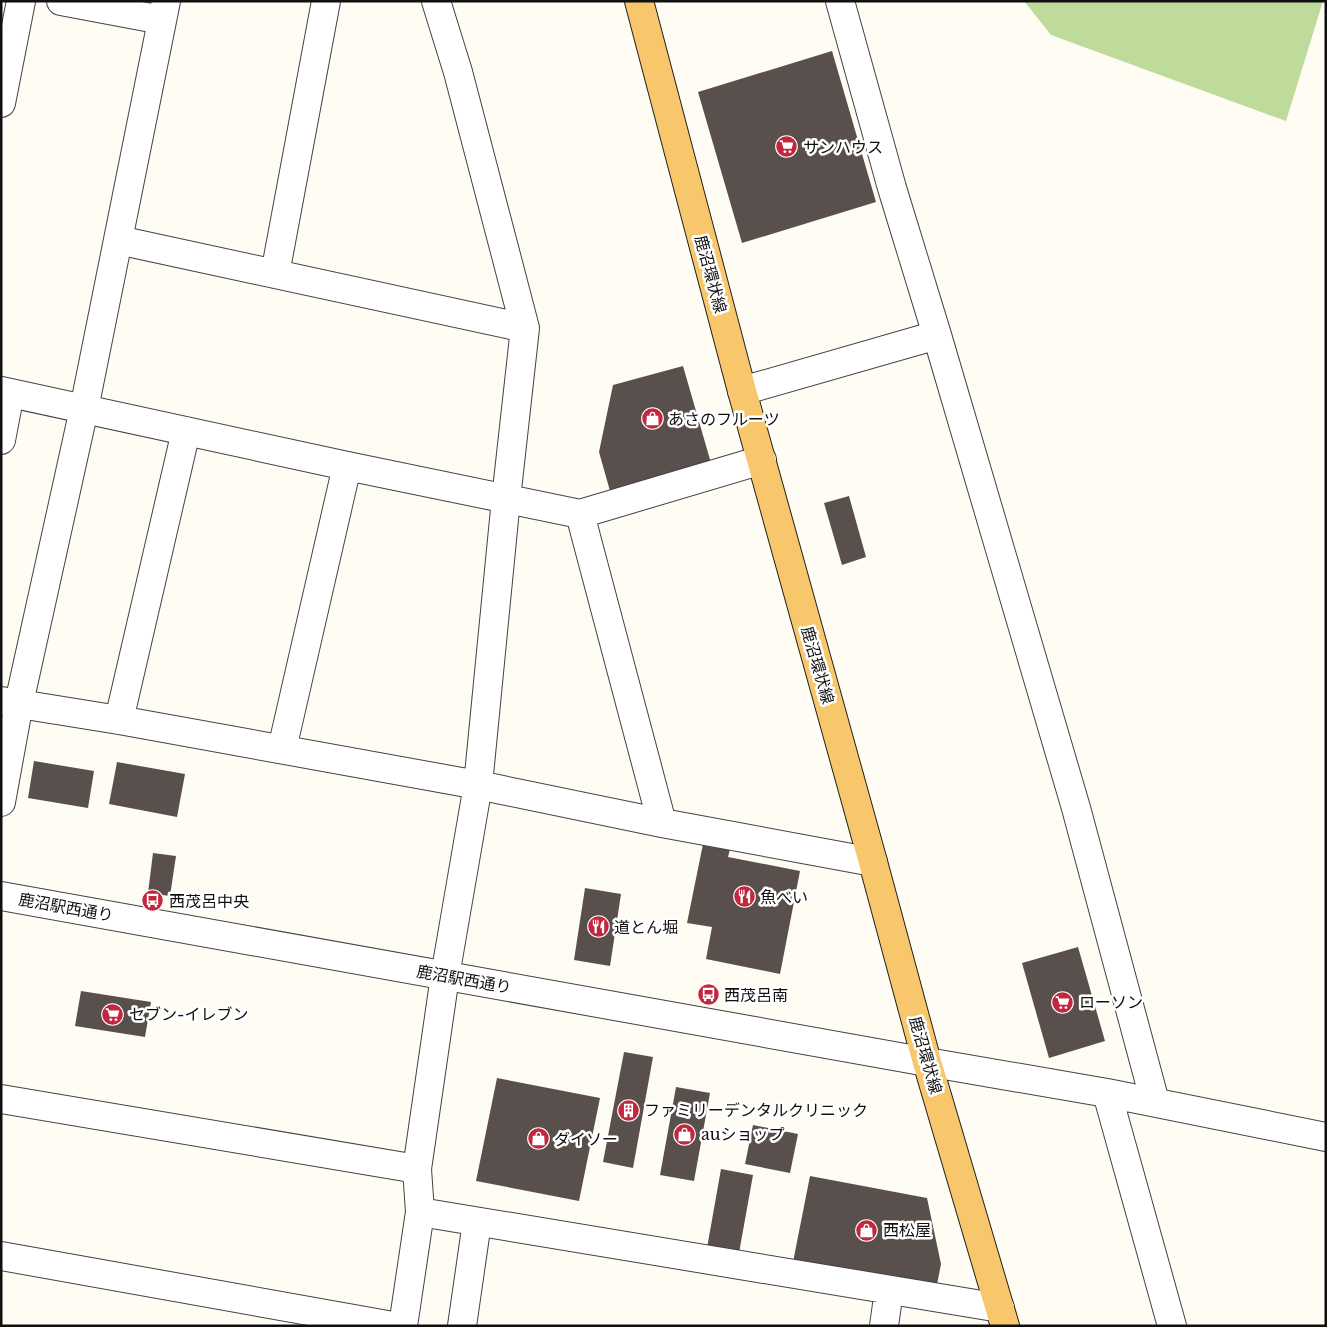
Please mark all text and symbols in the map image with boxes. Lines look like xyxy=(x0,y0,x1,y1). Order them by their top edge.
supermarket icon: サンハウス xyxy=(775,135,799,159)
place label: サンハウス xyxy=(803,137,883,157)
street label: 鹿沼環状線 xyxy=(691,233,731,315)
shop icon: あさのフルーツ xyxy=(640,407,664,431)
place label: あさのフルーツ xyxy=(668,409,780,429)
street label: 鹿沼環状線 xyxy=(797,624,839,706)
restaurant icon: 魚べい xyxy=(732,885,756,909)
place label: 魚べい xyxy=(760,887,808,907)
street label: 鹿沼駅西通り xyxy=(17,889,115,925)
bus stop icon: 西茂呂中央 xyxy=(141,889,165,913)
place label: 西茂呂中央 xyxy=(169,891,249,911)
restaurant icon: 道とん堀 xyxy=(586,915,610,939)
place label: 道とん堀 xyxy=(614,917,678,937)
street label: 鹿沼駅西通り xyxy=(415,961,513,997)
bus stop icon: 西茂呂南 xyxy=(696,983,720,1007)
place label: 西茂呂南 xyxy=(724,985,788,1005)
supermarket icon: ローソン xyxy=(1051,990,1075,1014)
place label: ローソン xyxy=(1079,992,1143,1012)
supermarket icon: セブン-イレブン xyxy=(101,1002,125,1026)
place label: セブン-イレブン xyxy=(129,1004,248,1024)
street label: 鹿沼環状線 xyxy=(905,1014,947,1096)
building icon: ファミリーデンタルクリニック xyxy=(616,1098,640,1122)
place label: ファミリーデンタルクリニック xyxy=(644,1100,868,1120)
shop icon: auショップ xyxy=(673,1122,697,1146)
place label: auショップ xyxy=(701,1124,785,1144)
shop icon: ダイソー xyxy=(526,1127,550,1151)
place label: ダイソー xyxy=(554,1129,618,1149)
shop icon: 西松屋 xyxy=(855,1218,879,1242)
place label: 西松屋 xyxy=(883,1220,931,1240)

